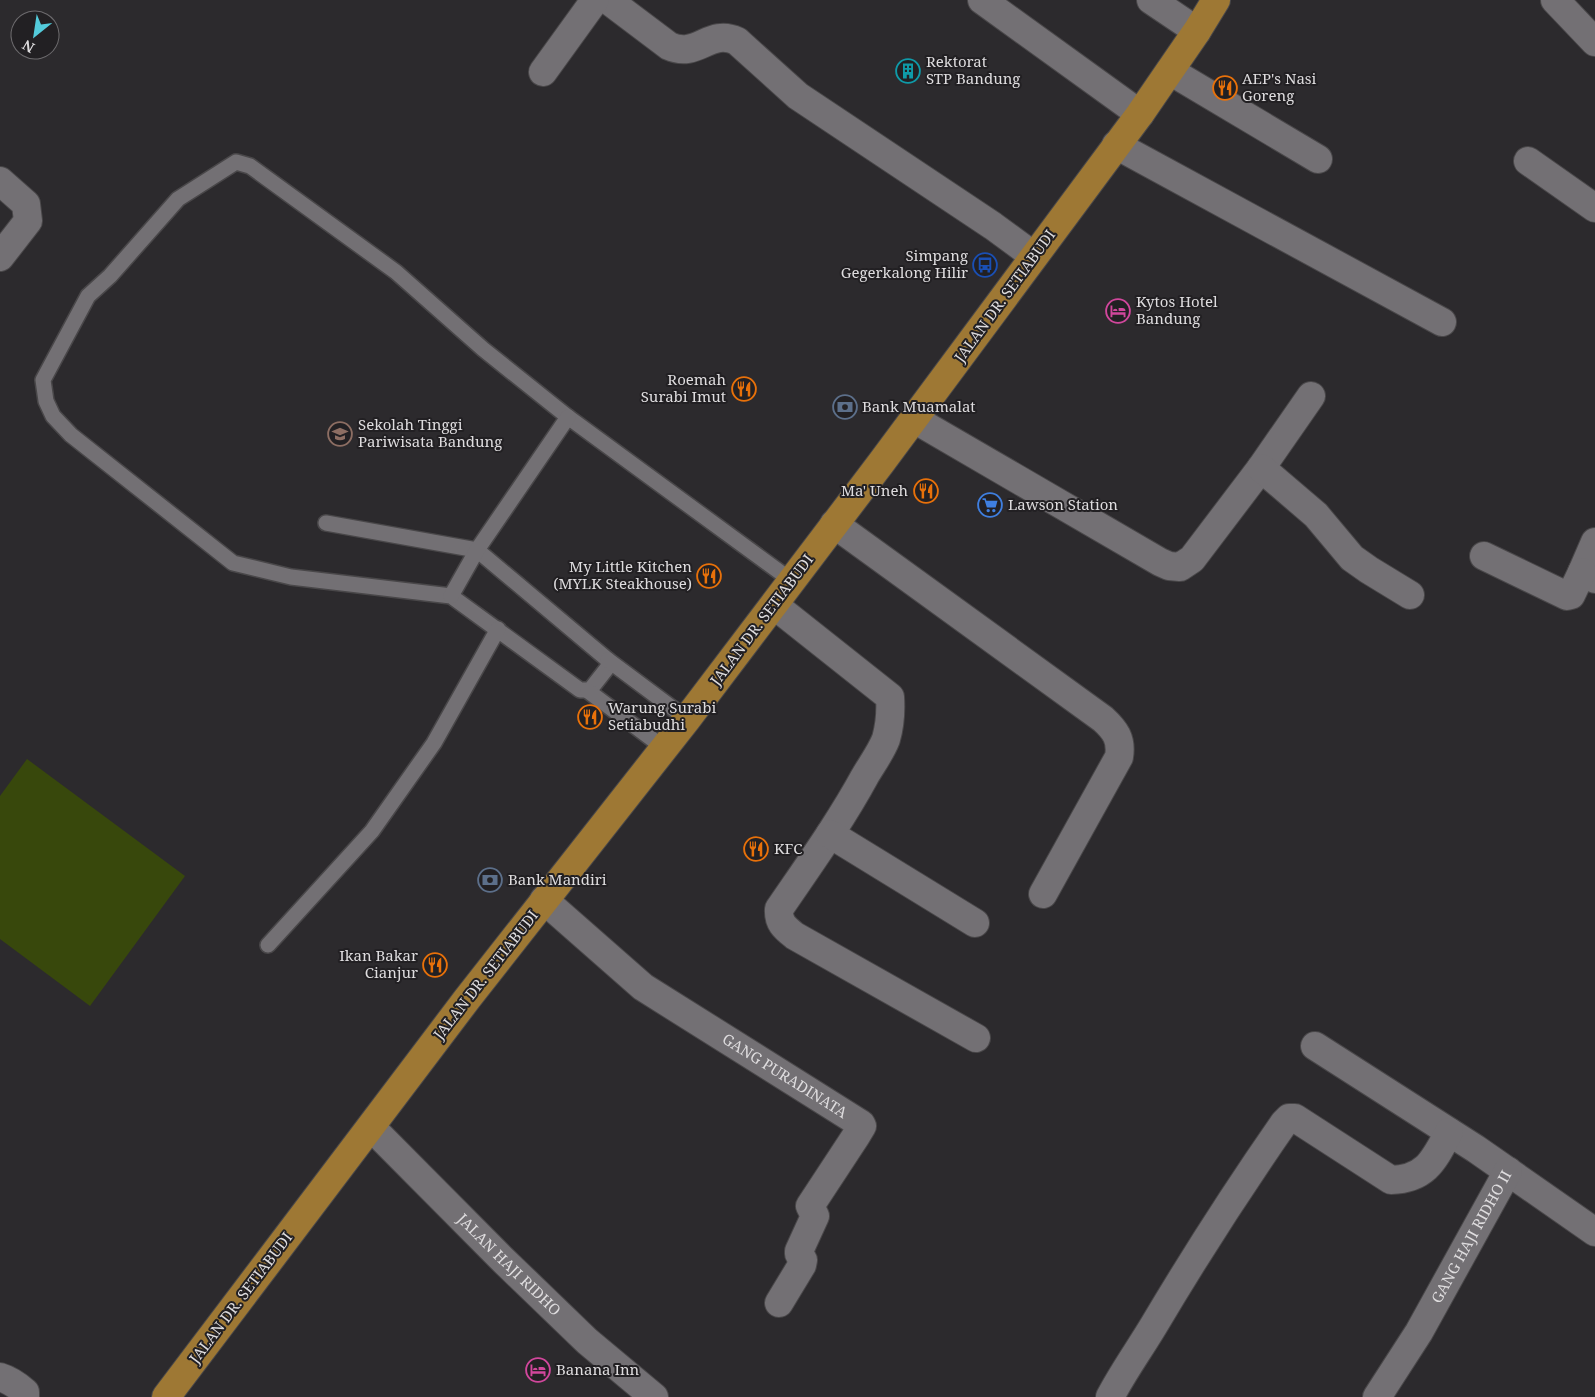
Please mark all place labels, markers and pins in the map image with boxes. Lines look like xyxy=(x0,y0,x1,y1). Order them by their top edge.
place label: Rektorat STP Bandung xyxy=(926,51,1020,88)
building icon: Rektorat STP Bandung xyxy=(895,58,921,84)
place label: AEP's Nasi Goreng xyxy=(1242,68,1317,105)
restaurant icon: AEP's Nasi Goreng xyxy=(1212,75,1238,101)
place label: Simpang Gegerkalong Hilir xyxy=(841,245,968,282)
bus stop icon: Simpang Gegerkalong Hilir xyxy=(972,252,998,278)
place label: Kytos Hotel Bandung xyxy=(1136,291,1218,328)
hotel icon: Kytos Hotel Bandung xyxy=(1105,298,1131,324)
place label: Roemah Surabi Imut xyxy=(641,369,726,406)
restaurant icon: Roemah Surabi Imut xyxy=(731,376,757,402)
bank icon: Bank Muamalat xyxy=(832,394,858,420)
place label: Bank Muamalat xyxy=(862,396,976,416)
place label: Sekolah Tinggi Pariwisata Bandung xyxy=(358,414,502,451)
school or university icon: Sekolah Tinggi Pariwisata Bandung xyxy=(327,421,353,447)
restaurant icon: Ma' Uneh xyxy=(913,478,939,504)
place label: Ma' Uneh xyxy=(841,480,908,500)
supermarket icon: Lawson Station xyxy=(977,492,1003,518)
place label: Lawson Station xyxy=(1008,494,1118,514)
place label: My Little Kitchen (MYLK Steakhouse) xyxy=(553,556,692,593)
restaurant icon: My Little Kitchen (MYLK Steakhouse) xyxy=(696,563,722,589)
place label: Warung Surabi Setiabudhi xyxy=(608,697,716,734)
restaurant icon: Warung Surabi Setiabudhi xyxy=(577,704,603,730)
restaurant icon: KFC xyxy=(743,836,769,862)
place label: KFC xyxy=(774,838,803,858)
bank icon: Bank Mandiri xyxy=(477,867,503,893)
place label: Bank Mandiri xyxy=(508,869,607,889)
place label: Ikan Bakar Cianjur xyxy=(339,945,418,982)
restaurant icon: Ikan Bakar Cianjur xyxy=(422,952,448,978)
hotel icon: Banana Inn xyxy=(525,1357,551,1383)
place label: Banana Inn xyxy=(556,1359,640,1379)

